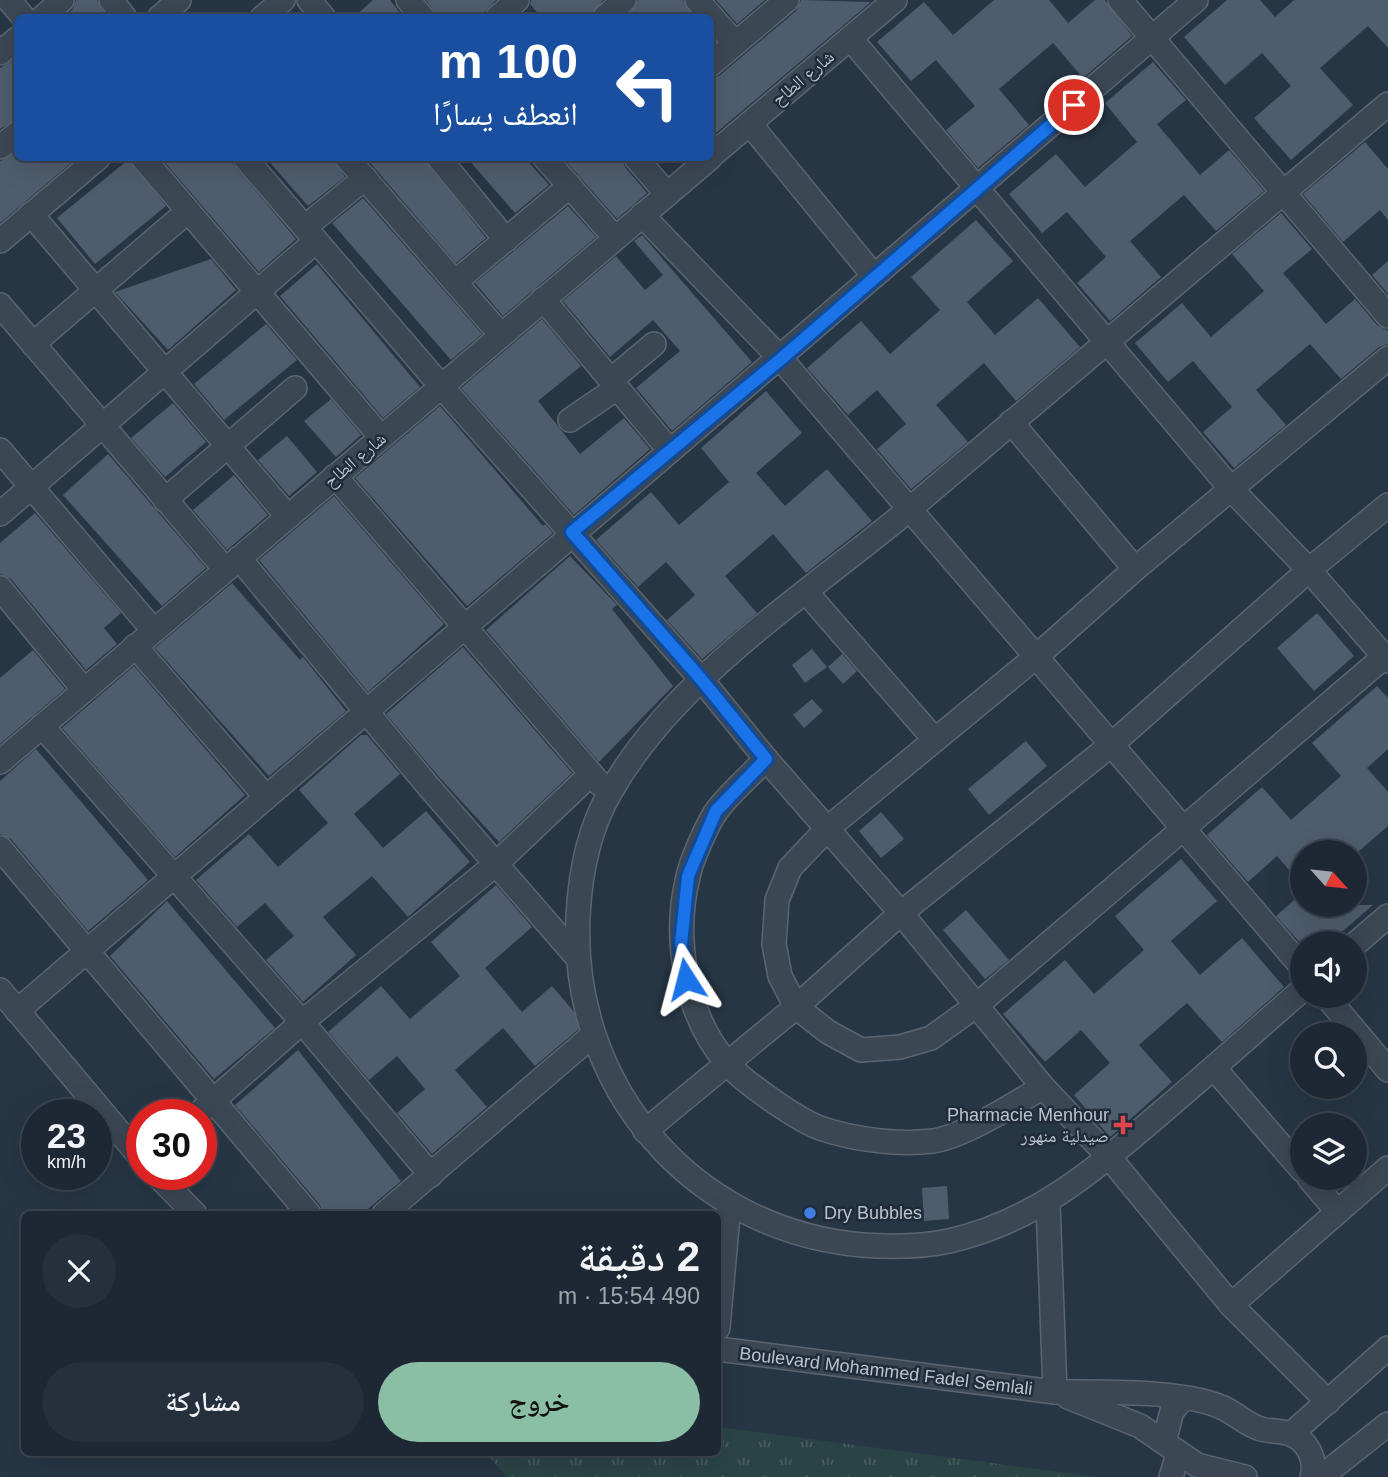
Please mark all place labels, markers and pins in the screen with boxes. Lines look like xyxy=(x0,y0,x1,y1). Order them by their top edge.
pin xyxy=(1044,75,1104,135)
place label: Pharmacie Menhour صيدلية منهور xyxy=(947,1105,1109,1146)
marker: Pharmacie Menhour صيدلية منهور xyxy=(1115,1117,1131,1133)
place label: Dry Bubbles xyxy=(824,1203,922,1223)
marker: Dry Bubbles xyxy=(802,1205,818,1221)

